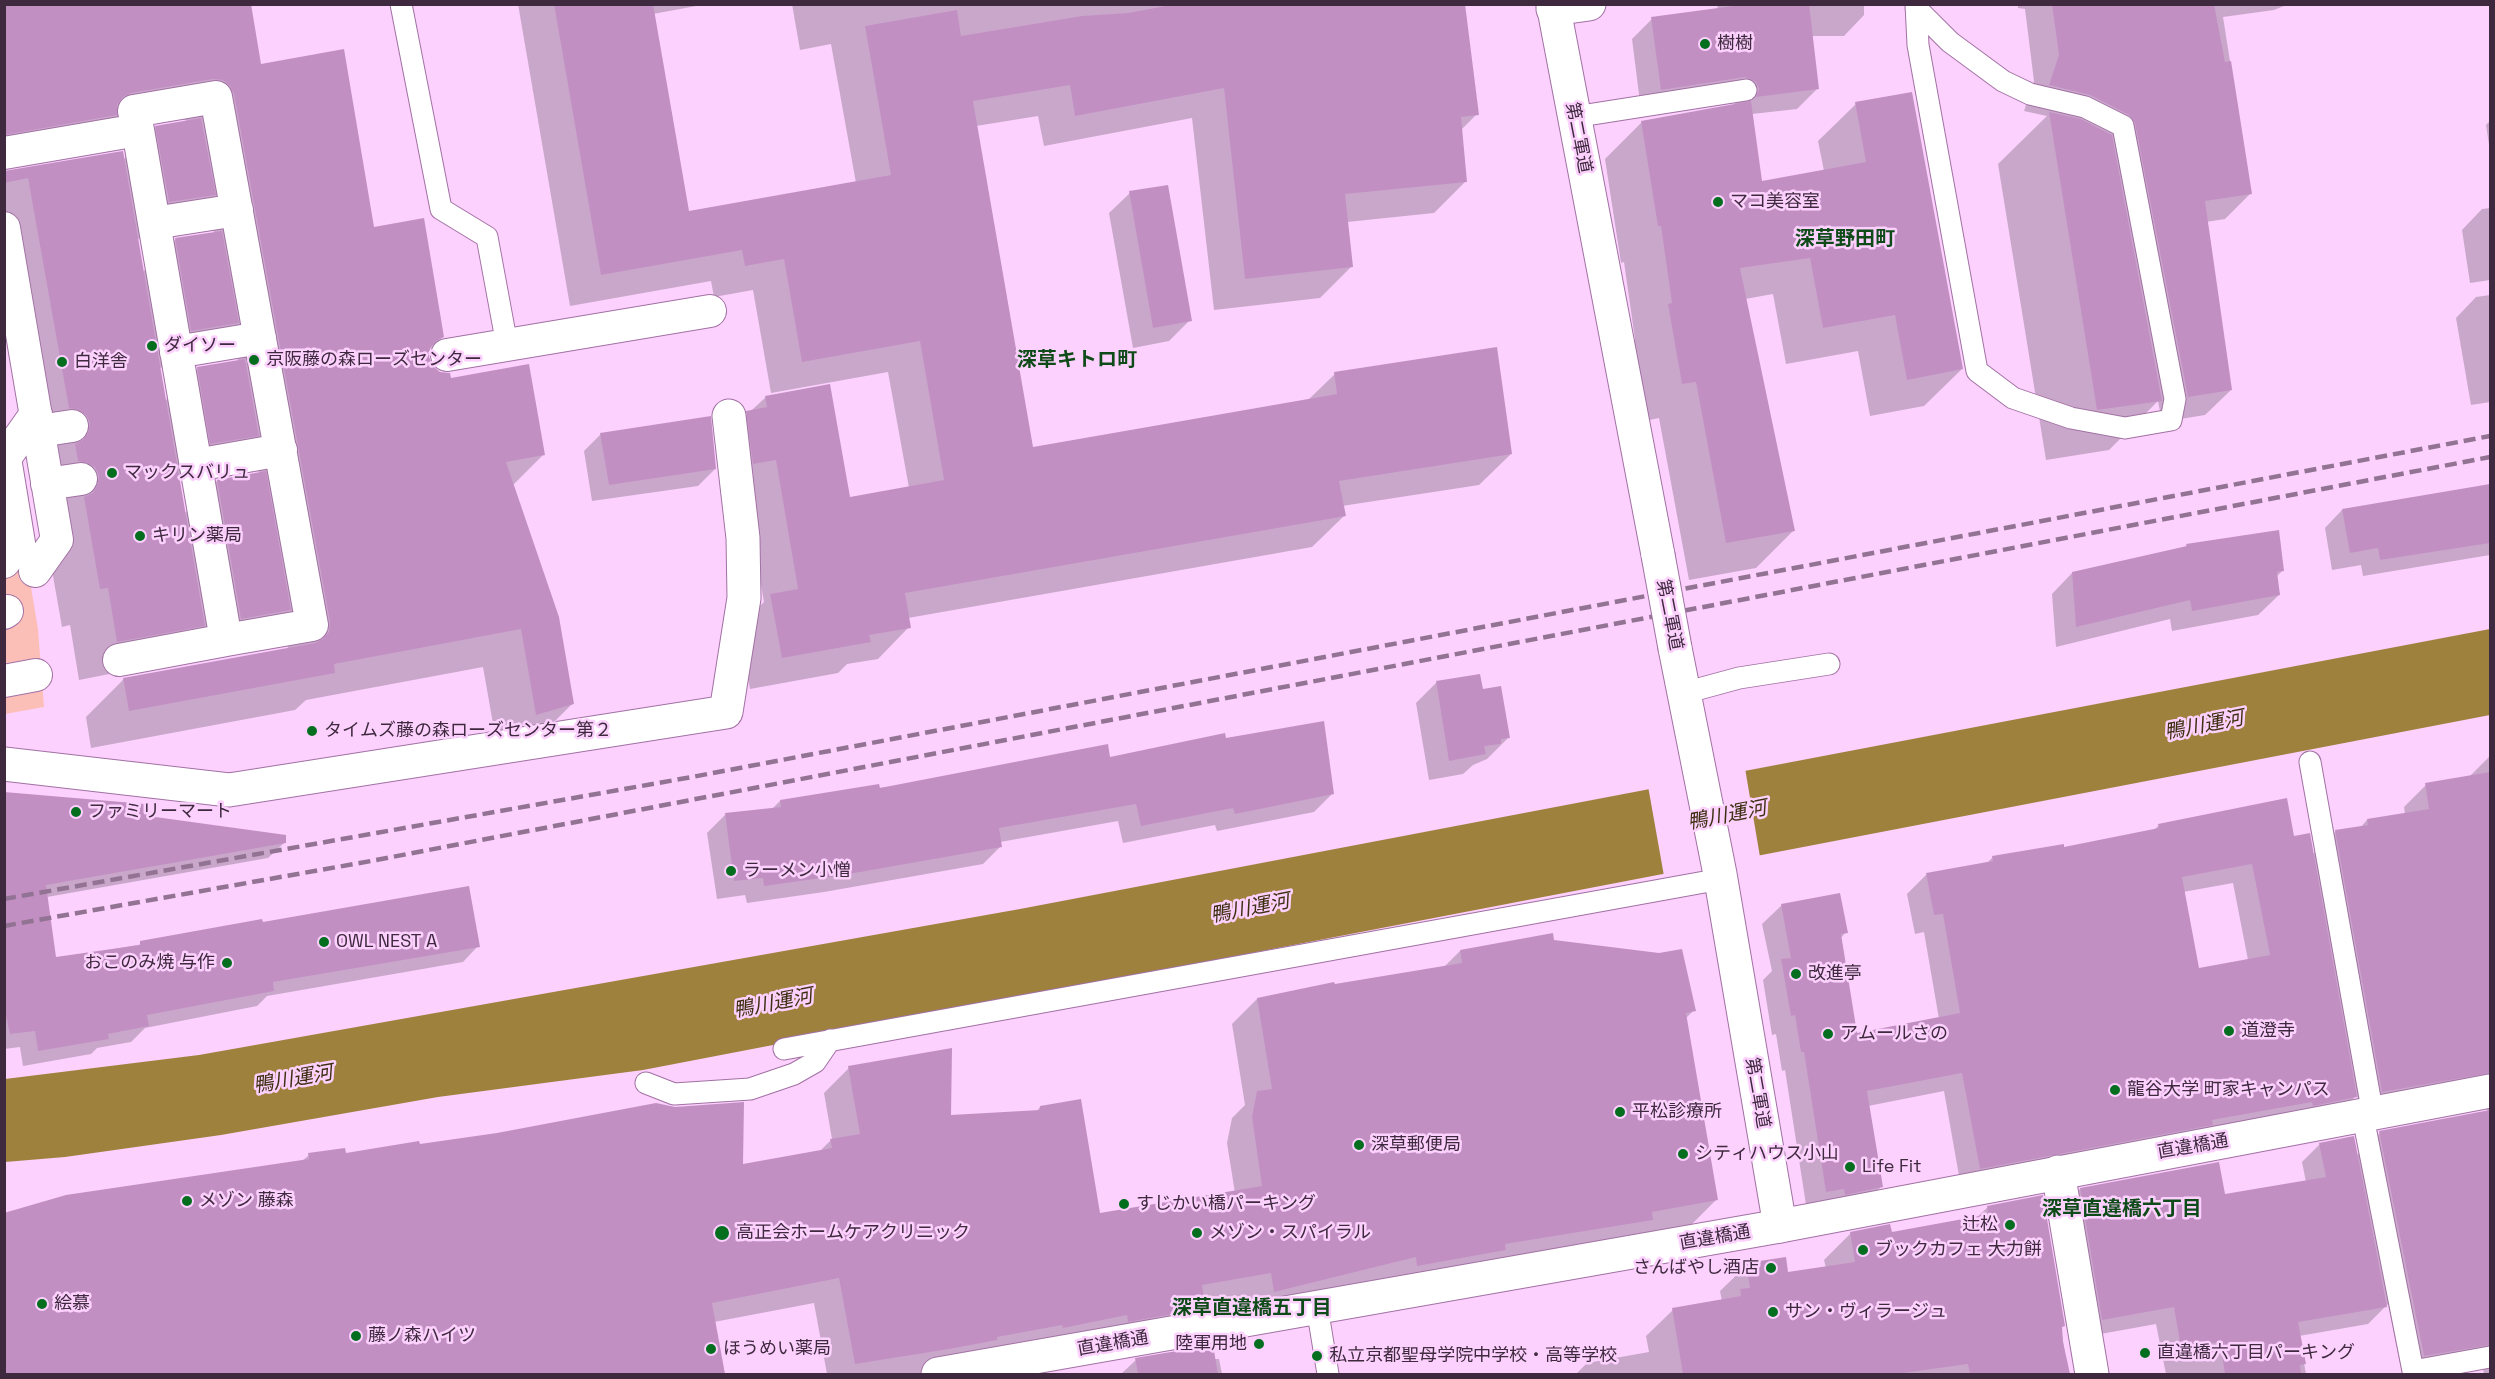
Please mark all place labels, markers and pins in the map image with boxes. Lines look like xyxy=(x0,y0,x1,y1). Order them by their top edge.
place label: 樹樹 xyxy=(1717,33,1753,55)
marker: 樹樹 xyxy=(1698,37,1712,51)
place label: マコ美容室 xyxy=(1730,191,1820,213)
marker: マコ美容室 xyxy=(1711,195,1725,209)
place label: ダイソー xyxy=(164,335,236,357)
marker: ダイソー xyxy=(145,339,159,353)
place label: 京阪藤の森ローズセンター xyxy=(266,349,482,371)
place label: 白洋舎 xyxy=(74,351,128,373)
marker: 京阪藤の森ローズセンター xyxy=(247,353,261,367)
marker: 白洋舎 xyxy=(55,355,69,369)
place label: マックスバリュ xyxy=(124,462,250,484)
marker: マックスバリュ xyxy=(105,466,119,480)
place label: キリン薬局 xyxy=(152,525,242,547)
marker: キリン薬局 xyxy=(133,529,147,543)
place label: タイムズ藤の森ローズセンター第２ xyxy=(324,720,612,742)
marker: タイムズ藤の森ローズセンター第２ xyxy=(305,724,319,738)
place label: ファミリーマート xyxy=(88,801,232,823)
marker: ファミリーマート xyxy=(69,805,83,819)
place label: ラーメン小憎 xyxy=(743,860,851,882)
marker: ラーメン小憎 xyxy=(724,864,738,878)
place label: OWL NEST A xyxy=(336,931,437,953)
marker: OWL NEST A xyxy=(317,935,331,949)
place label: おこのみ焼 与作 xyxy=(84,952,215,974)
marker: おこのみ焼 与作 xyxy=(220,956,234,970)
place label: 改進亭 xyxy=(1808,963,1862,985)
marker: 改進亭 xyxy=(1789,967,1803,981)
place label: 道澄寺 xyxy=(2241,1020,2295,1042)
place label: アムールさの xyxy=(1840,1023,1948,1045)
marker: 道澄寺 xyxy=(2222,1024,2236,1038)
marker: アムールさの xyxy=(1821,1027,1835,1041)
place label: 龍谷大学 町家キャンパス xyxy=(2127,1079,2330,1101)
marker: 龍谷大学 町家キャンパス xyxy=(2108,1083,2122,1097)
place label: 平松診療所 xyxy=(1632,1101,1722,1123)
marker: 平松診療所 xyxy=(1613,1105,1627,1119)
place label: 深草郵便局 xyxy=(1371,1134,1461,1156)
marker: 深草郵便局 xyxy=(1352,1138,1366,1152)
place label: シティハウス小山 xyxy=(1695,1143,1839,1165)
marker: シティハウス小山 xyxy=(1676,1147,1690,1161)
place label: Life Fit xyxy=(1862,1156,1921,1178)
marker: Life Fit xyxy=(1843,1160,1857,1174)
place label: メゾン 藤森 xyxy=(199,1190,294,1212)
place label: すじかい橋パーキング xyxy=(1136,1193,1316,1215)
marker: メゾン 藤森 xyxy=(180,1194,194,1208)
marker: すじかい橋パーキング xyxy=(1117,1197,1131,1211)
place label: 辻松 xyxy=(1962,1214,1998,1236)
marker: 辻松 xyxy=(2003,1218,2017,1232)
place label: 高正会ホームケアクリニック xyxy=(736,1222,970,1244)
place label: メゾン・スパイラル xyxy=(1209,1222,1371,1244)
marker: 高正会ホームケアクリニック xyxy=(713,1224,731,1242)
marker: メゾン・スパイラル xyxy=(1190,1226,1204,1240)
place label: ブックカフェ 大力餅 xyxy=(1875,1239,2042,1261)
marker: ブックカフェ 大力餅 xyxy=(1856,1243,1870,1257)
place label: さんばやし酒店 xyxy=(1633,1257,1759,1279)
marker: さんばやし酒店 xyxy=(1764,1261,1778,1275)
place label: 絵慕 xyxy=(54,1293,90,1315)
marker: 絵慕 xyxy=(35,1297,49,1311)
place label: サン・ヴィラージュ xyxy=(1785,1301,1947,1323)
marker: サン・ヴィラージュ xyxy=(1766,1305,1780,1319)
place label: 藤ノ森ハイツ xyxy=(368,1325,476,1347)
marker: 藤ノ森ハイツ xyxy=(349,1329,363,1343)
place label: 陸軍用地 xyxy=(1175,1333,1247,1355)
marker: 陸軍用地 xyxy=(1252,1337,1266,1351)
place label: ほうめい薬局 xyxy=(723,1338,831,1360)
marker: ほうめい薬局 xyxy=(704,1342,718,1356)
place label: 直違橋六丁目パーキング xyxy=(2157,1342,2355,1364)
place label: 私立京都聖母学院中学校・高等学校 xyxy=(1329,1345,1617,1367)
marker: 直違橋六丁目パーキング xyxy=(2138,1346,2152,1360)
marker: 私立京都聖母学院中学校・高等学校 xyxy=(1310,1349,1324,1363)

